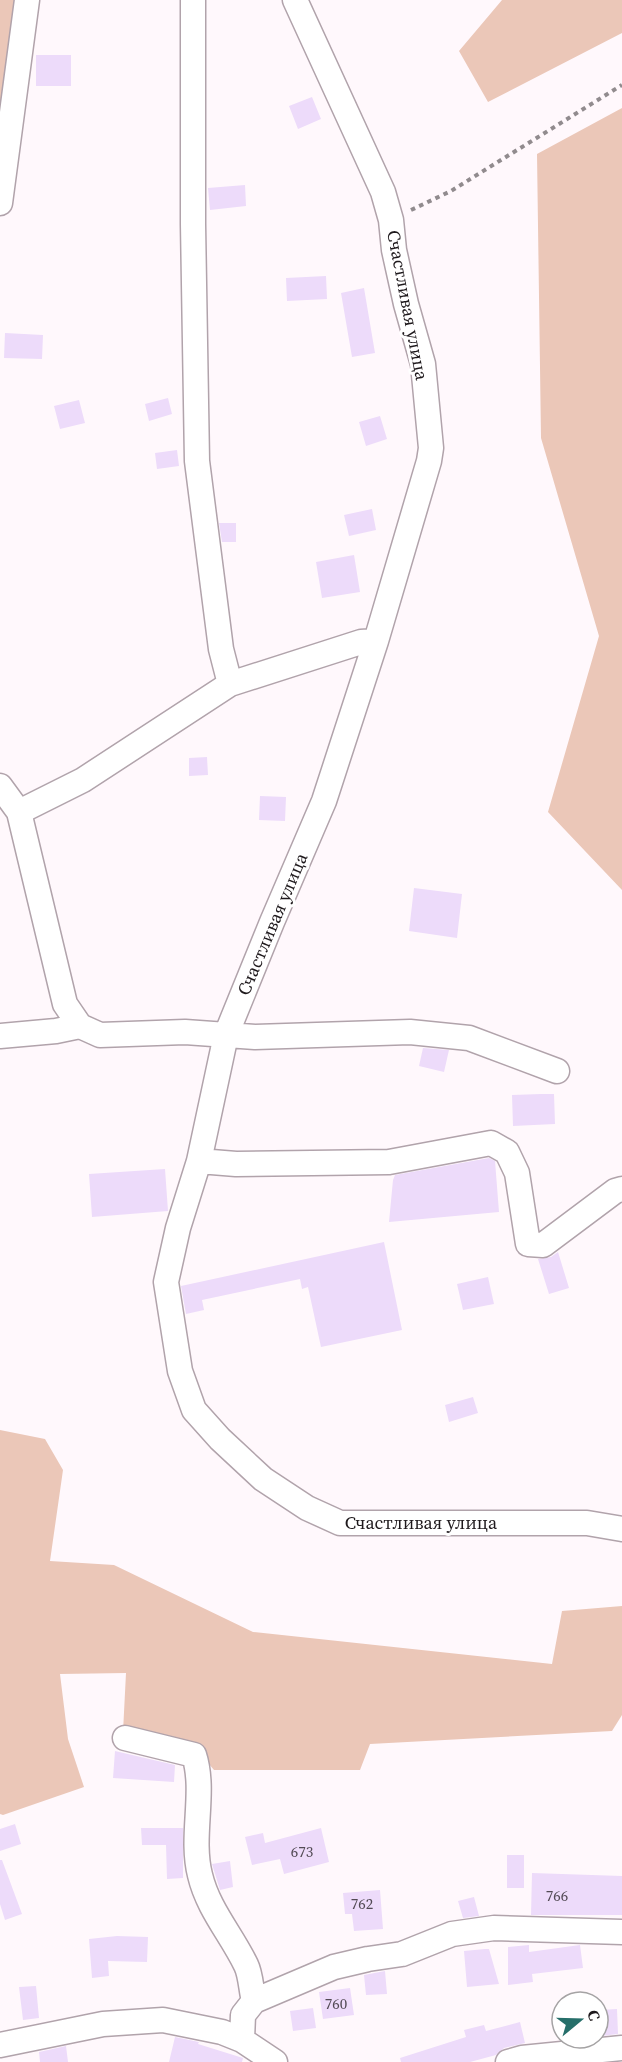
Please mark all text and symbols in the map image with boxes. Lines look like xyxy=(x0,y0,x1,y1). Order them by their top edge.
street label: Счастливая улица xyxy=(381,228,435,383)
street label: Счастливая улица xyxy=(231,848,314,999)
street label: Счастливая улица xyxy=(345,1510,498,1535)
house number: 673 xyxy=(291,1841,313,1862)
house number: 766 xyxy=(546,1885,568,1906)
house number: 762 xyxy=(351,1893,373,1914)
north arrow xyxy=(550,1990,610,2050)
house number: 760 xyxy=(325,1993,347,2014)
text: С xyxy=(582,2007,606,2023)

